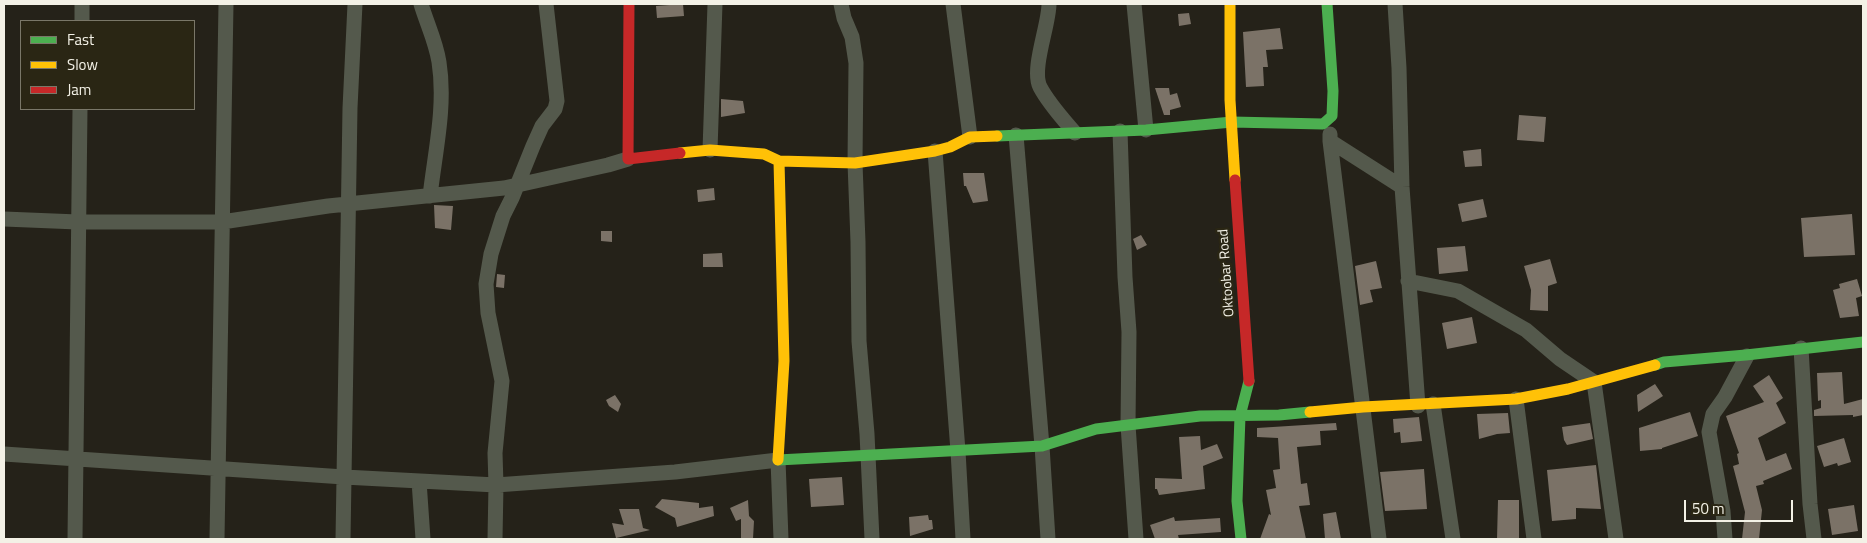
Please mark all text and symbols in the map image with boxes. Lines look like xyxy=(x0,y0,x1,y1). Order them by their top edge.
legend xyxy=(20,20,195,110)
text: Fast xyxy=(67,28,94,51)
text: Slow xyxy=(67,53,98,76)
text: Jam xyxy=(67,78,91,101)
street label: Oktoobar Road xyxy=(1216,228,1238,318)
scale bar xyxy=(1687,490,1796,522)
text: 50 m xyxy=(1692,497,1725,520)

